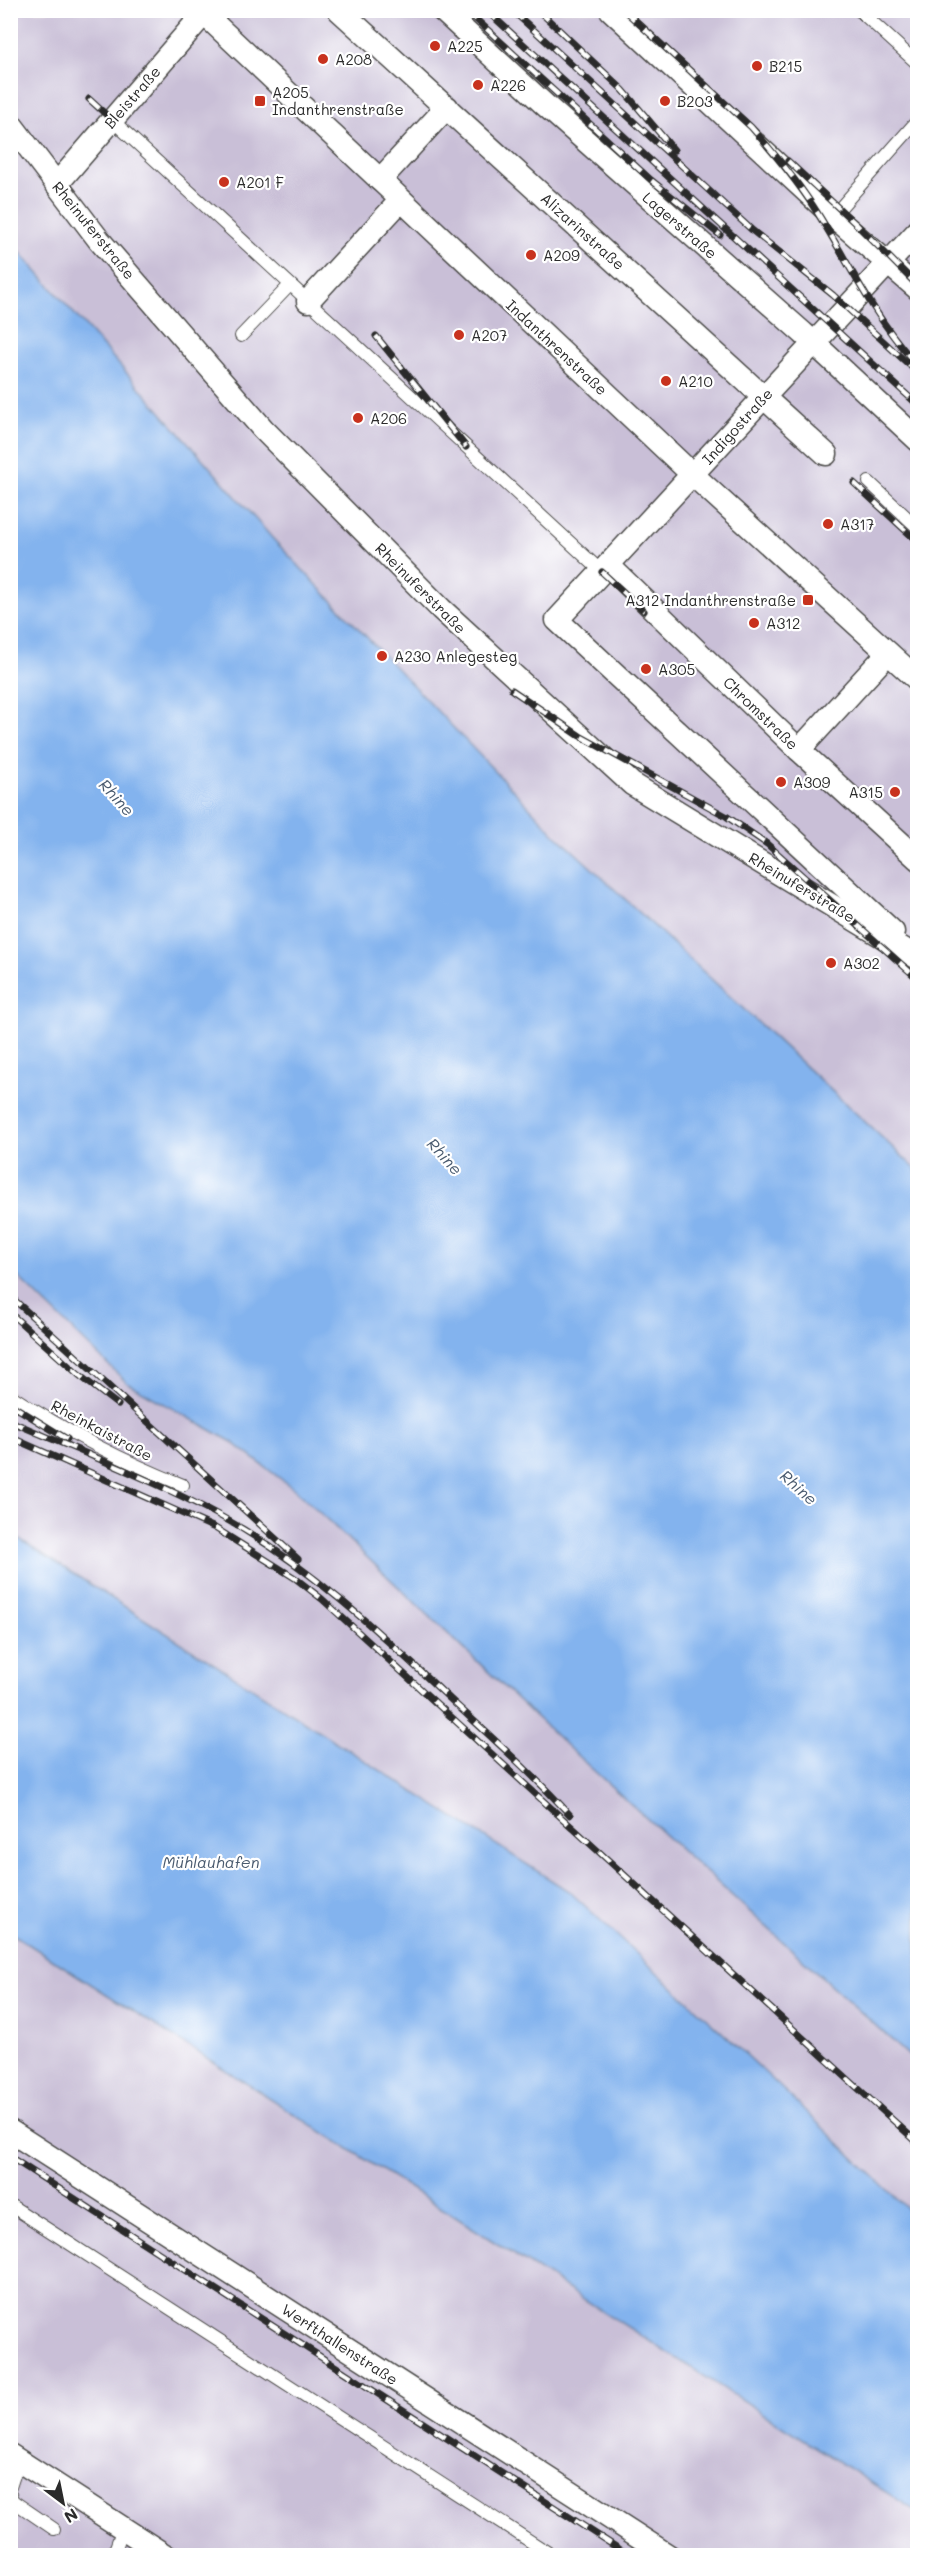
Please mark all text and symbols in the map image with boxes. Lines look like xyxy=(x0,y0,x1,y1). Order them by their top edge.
place label: A225 xyxy=(447,36,483,56)
marker: A225 xyxy=(428,39,442,53)
place label: A208 xyxy=(335,49,372,69)
marker: A208 xyxy=(316,52,330,66)
place label: B215 xyxy=(769,56,802,76)
marker: B215 xyxy=(750,59,764,73)
street label: Bleistraße xyxy=(99,62,165,132)
place label: A226 xyxy=(490,75,526,95)
marker: A226 xyxy=(471,78,485,92)
place label: A205 Indanthrenstraße xyxy=(272,82,404,119)
place label: B203 xyxy=(677,91,713,111)
marker: A205 Indanthrenstraße xyxy=(253,94,267,108)
marker: B203 xyxy=(658,94,672,108)
place label: A201 F xyxy=(236,172,284,192)
marker: A201 F xyxy=(217,175,231,189)
street label: Rheinuferstraße xyxy=(48,177,140,283)
street label: Lagerstraße xyxy=(639,187,721,263)
street label: Alizarinstraße xyxy=(537,188,629,274)
place label: A209 xyxy=(543,245,580,265)
marker: A209 xyxy=(524,248,538,262)
street label: Indanthrenstraße xyxy=(502,295,612,399)
place label: A207 xyxy=(471,325,507,345)
marker: A207 xyxy=(452,328,466,342)
place label: A210 xyxy=(678,371,713,391)
marker: A210 xyxy=(659,374,673,388)
street label: Indigostraße xyxy=(697,384,777,468)
place label: A206 xyxy=(370,408,407,428)
marker: A206 xyxy=(351,411,365,425)
place label: A317 xyxy=(840,514,874,534)
marker: A317 xyxy=(821,517,835,531)
street label: Rheinuferstraße xyxy=(371,538,471,638)
place label: A312 Indanthrenstraße xyxy=(625,590,796,610)
marker: A312 Indanthrenstraße xyxy=(801,593,815,607)
place label: A312 xyxy=(766,613,800,633)
marker: A312 xyxy=(747,616,761,630)
place label: A230 Anlegesteg xyxy=(394,646,517,666)
marker: A230 Anlegesteg xyxy=(375,649,389,663)
place label: A305 xyxy=(658,659,695,679)
marker: A305 xyxy=(639,662,653,676)
street label: Chromstraße xyxy=(719,672,803,754)
place label: A309 xyxy=(793,772,830,792)
water label: Rhine xyxy=(95,774,139,820)
marker: A309 xyxy=(774,775,788,789)
place label: A315 xyxy=(848,782,883,802)
marker: A315 xyxy=(888,785,902,799)
street label: Rheinuferstraße xyxy=(745,847,859,927)
place label: A302 xyxy=(843,953,880,973)
marker: A302 xyxy=(824,956,838,970)
water label: Rhine xyxy=(423,1133,467,1179)
street label: Rheinkaistraße xyxy=(48,1395,156,1465)
water label: Rhine xyxy=(776,1465,822,1509)
water label: Mühlauhafen xyxy=(162,1851,260,1872)
street label: Werfthallenstraße xyxy=(278,2299,402,2389)
north arrow xyxy=(33,2473,93,2533)
text: N xyxy=(60,2504,82,2528)

